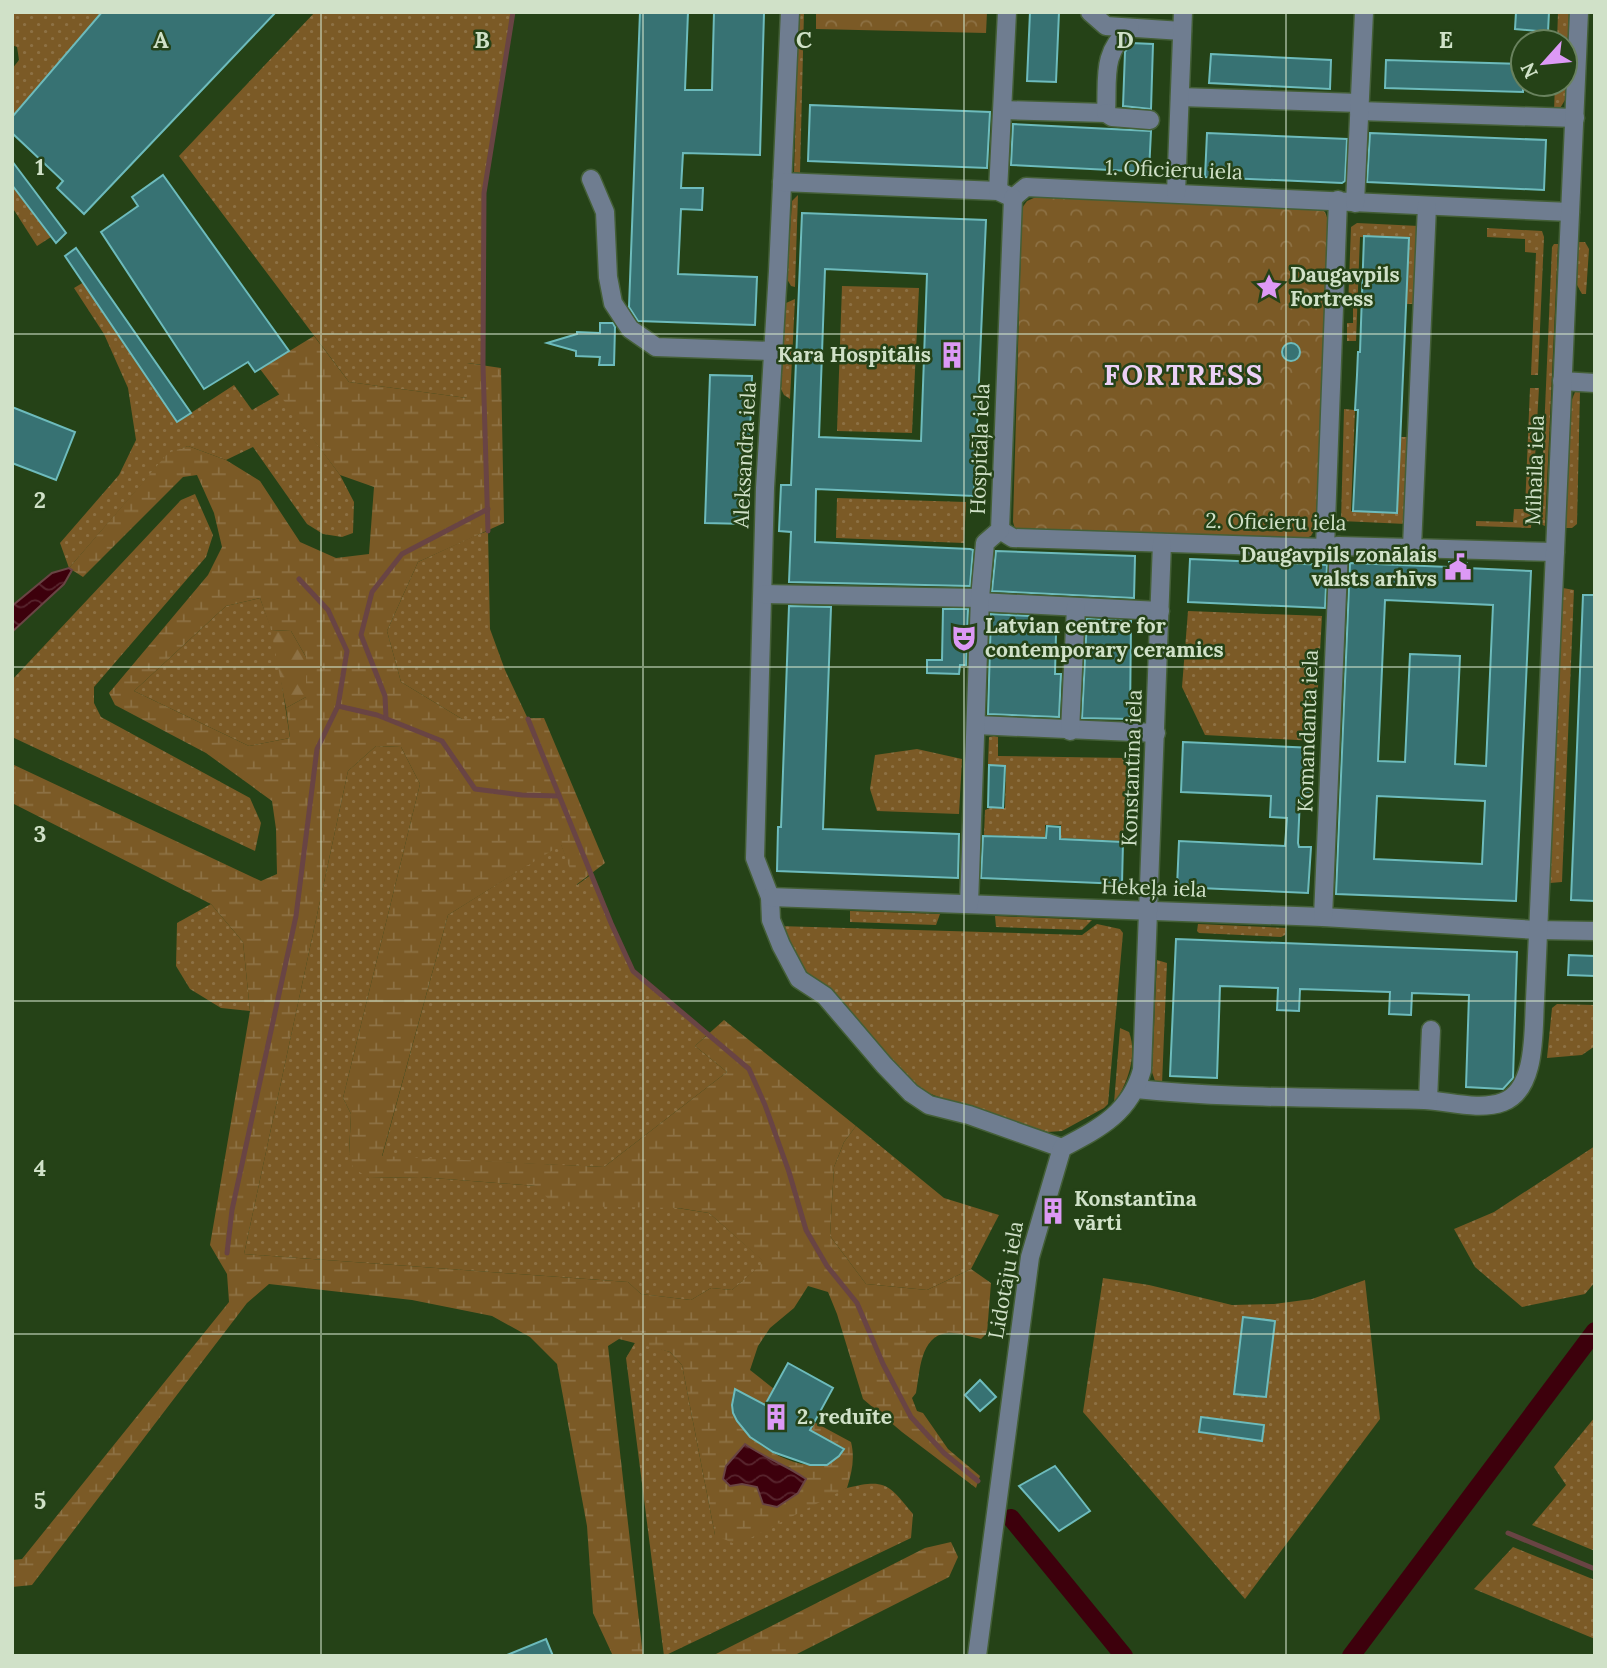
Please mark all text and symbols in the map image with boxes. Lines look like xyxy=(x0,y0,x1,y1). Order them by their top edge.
text: A xyxy=(153,25,169,54)
text: B xyxy=(474,25,490,54)
text: C xyxy=(796,25,812,54)
text: D xyxy=(1116,25,1134,54)
text: E xyxy=(1439,25,1453,54)
north arrow xyxy=(1509,28,1579,98)
text: N xyxy=(1515,58,1543,83)
text: 1 xyxy=(35,152,45,181)
street label: 1. Oficieru iela xyxy=(1105,154,1243,185)
place label: Daugavpils Fortress xyxy=(1290,261,1400,312)
place icon: Daugavpils Fortress xyxy=(1254,272,1284,302)
building icon: Kara Hospitālis xyxy=(937,340,967,370)
place label: Kara Hospitālis xyxy=(777,341,931,368)
district label: FORTRESS xyxy=(1104,357,1264,393)
street label: Aleksandra iela xyxy=(727,381,762,530)
street label: Hospitāļa iela xyxy=(964,383,995,515)
street label: Mihaila iela xyxy=(1519,414,1550,526)
text: 2 xyxy=(34,485,46,514)
street label: 2. Oficieru iela xyxy=(1205,507,1347,536)
place label: Daugavpils zonālais valsts arhīvs xyxy=(1240,541,1437,592)
public building icon: Daugavpils zonālais valsts arhīvs xyxy=(1443,552,1473,582)
place label: Latvian centre for contemporary ceramics xyxy=(985,612,1224,663)
theatre icon: Latvian centre for contemporary ceramics xyxy=(949,623,979,653)
street label: Komandanta iela xyxy=(1291,649,1324,813)
street label: Konstantīna iela xyxy=(1115,689,1148,847)
text: 3 xyxy=(34,819,46,848)
street label: Hekeļa iela xyxy=(1101,872,1207,903)
text: 4 xyxy=(34,1153,46,1182)
place label: Konstantīna vārti xyxy=(1074,1185,1197,1236)
building icon: Konstantīna vārti xyxy=(1038,1196,1068,1226)
street label: Lidotāju iela xyxy=(982,1219,1029,1341)
building icon: 2. reduīte xyxy=(761,1402,791,1432)
place label: 2. reduīte xyxy=(797,1403,892,1430)
text: 5 xyxy=(34,1486,46,1515)

